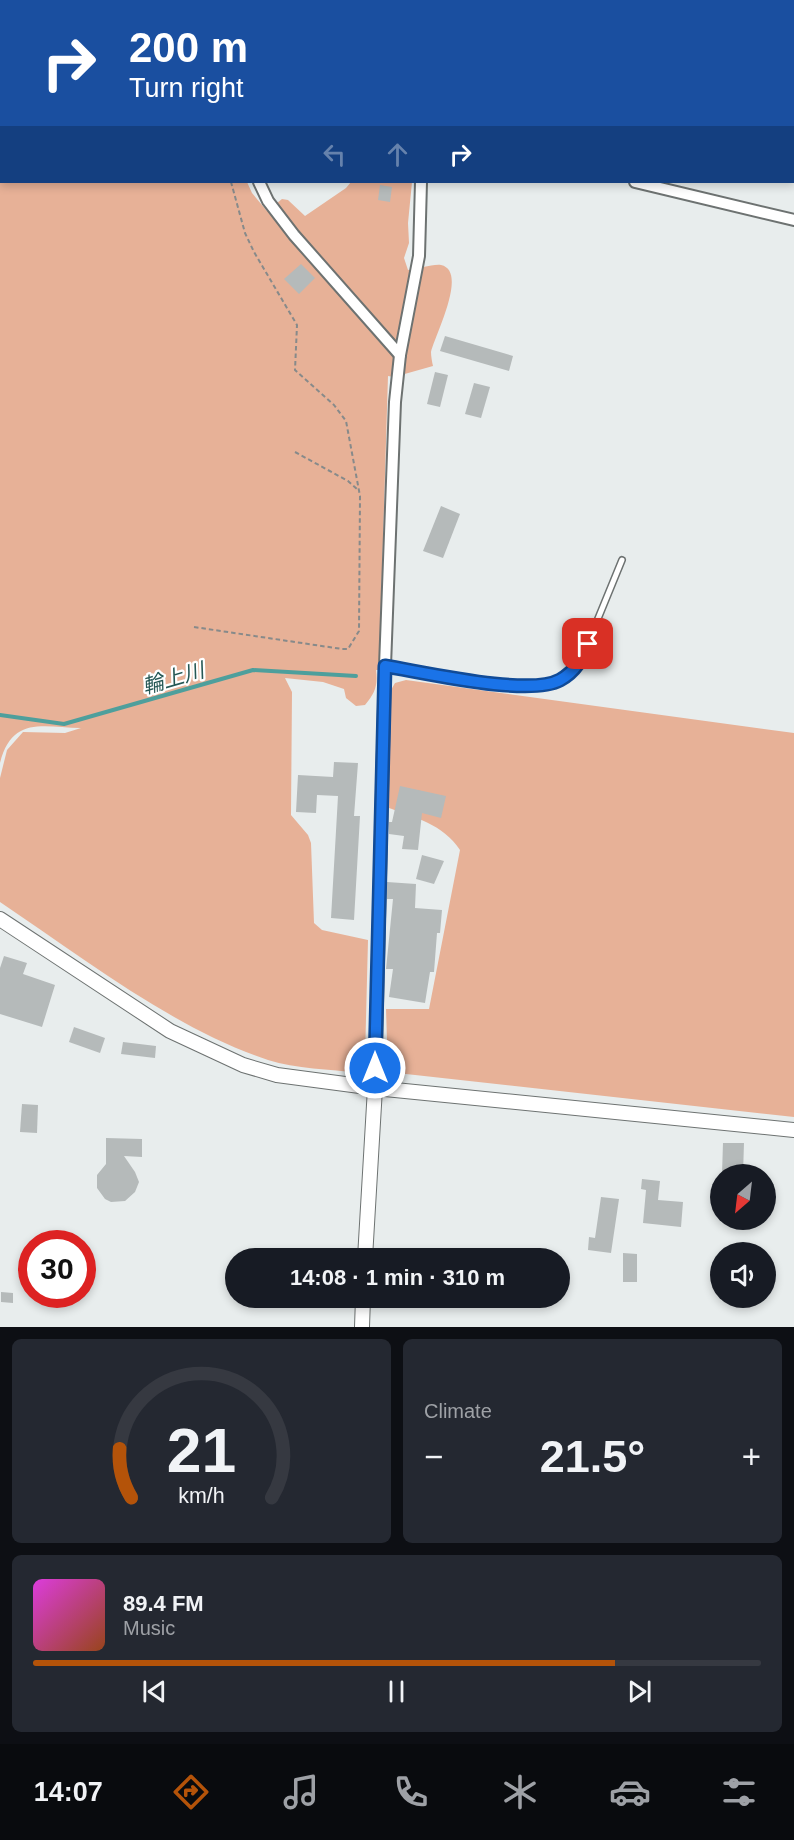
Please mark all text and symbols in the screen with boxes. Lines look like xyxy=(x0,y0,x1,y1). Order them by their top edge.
icon: right xyxy=(30,24,108,102)
text: 200 m xyxy=(129,24,248,71)
text: Turn right xyxy=(129,73,244,103)
icon: left xyxy=(318,138,351,171)
icon: ahead xyxy=(381,138,414,171)
icon: right xyxy=(444,138,477,171)
pin xyxy=(562,618,613,669)
icon: arrive xyxy=(571,627,604,660)
water label: 輪上川 xyxy=(140,658,208,698)
position arrow xyxy=(343,1036,407,1100)
north arrow xyxy=(710,1164,776,1230)
map controls xyxy=(710,1164,776,1308)
speed limit sign: 30 xyxy=(18,1230,96,1308)
button: sound xyxy=(710,1242,776,1308)
text: 14:08 · 1 min · 310 m xyxy=(290,1265,505,1290)
text: Climate xyxy=(424,1400,492,1422)
text: 21 xyxy=(167,1416,236,1485)
text: 21.5° xyxy=(540,1431,645,1482)
text: − xyxy=(424,1438,443,1475)
text: + xyxy=(742,1438,761,1475)
text: km/h xyxy=(178,1484,225,1508)
text: 89.4 FM xyxy=(123,1591,204,1616)
text: Music xyxy=(123,1617,175,1639)
icon: previous xyxy=(138,1675,171,1708)
icon: pause xyxy=(380,1675,413,1708)
icon: next xyxy=(623,1675,656,1708)
icon: directions xyxy=(170,1771,212,1813)
icon: music xyxy=(280,1771,322,1813)
icon: phone xyxy=(390,1771,432,1813)
icon: climate xyxy=(499,1771,541,1813)
icon: car xyxy=(609,1771,651,1813)
icon: filters xyxy=(718,1771,760,1813)
text: 14:07 xyxy=(34,1777,103,1807)

